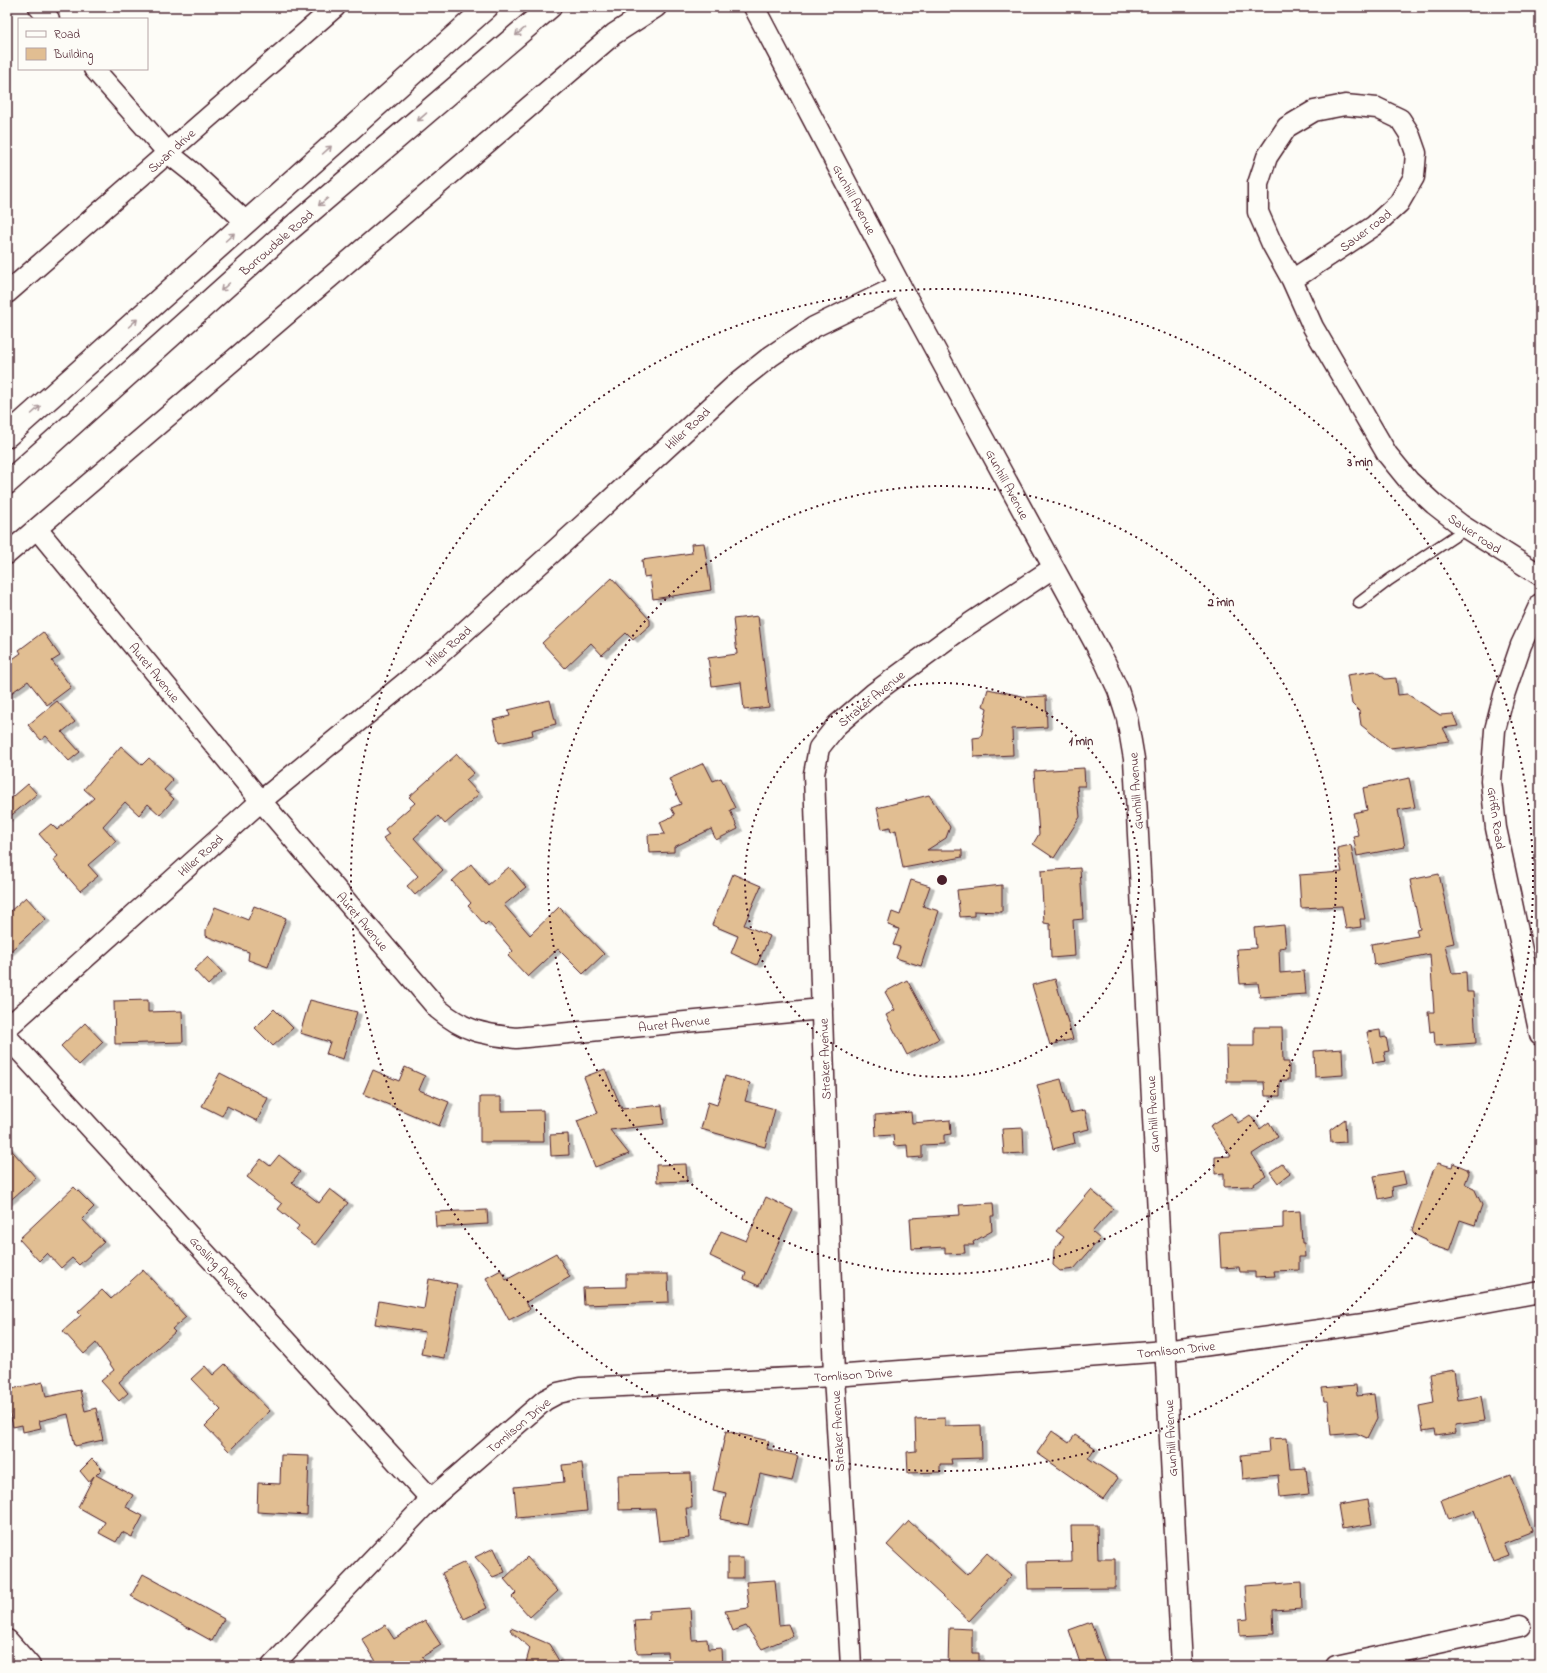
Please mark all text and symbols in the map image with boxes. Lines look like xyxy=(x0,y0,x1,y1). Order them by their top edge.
legend xyxy=(18,18,148,70)
text: Road xyxy=(54,26,80,44)
one-way arrow xyxy=(515,28,525,37)
text: Building xyxy=(53,46,93,65)
one-way arrow xyxy=(417,113,427,122)
street label: Swan drive xyxy=(144,124,200,178)
one-way arrow xyxy=(322,145,332,154)
street label: Gunhill Avenue xyxy=(827,161,880,238)
one-way arrow xyxy=(317,197,328,206)
street label: Borrowdale Road xyxy=(235,205,319,281)
street label: Sauer road xyxy=(1336,205,1397,257)
one-way arrow xyxy=(225,232,235,241)
one-way arrow xyxy=(220,283,230,292)
one-way arrow xyxy=(128,318,138,328)
street label: Hiller Road xyxy=(661,403,715,455)
one-way arrow xyxy=(31,405,41,414)
street label: Gunhill Avenue xyxy=(980,446,1033,523)
text: 3 min xyxy=(1346,454,1373,472)
street label: Sauer road xyxy=(1444,509,1505,560)
text: 2 min xyxy=(1207,594,1234,612)
street label: Hiller Road xyxy=(422,621,477,673)
street label: Auret Avenue xyxy=(124,639,184,707)
street label: Straker Avenue xyxy=(834,666,910,732)
text: 1 min xyxy=(1069,733,1093,751)
street label: Gunhill Avenue xyxy=(1124,752,1149,830)
street label: Griffin Road xyxy=(1482,786,1509,851)
street label: Hiller Road xyxy=(174,830,229,882)
centre of rings xyxy=(935,873,949,887)
street label: Auret Avenue xyxy=(332,888,392,956)
street label: Auret Avenue xyxy=(637,1011,711,1038)
street label: Straker Avenue xyxy=(815,1018,836,1100)
street label: Gunhill Avenue xyxy=(1142,1075,1165,1153)
street label: Gosling Avenue xyxy=(184,1232,253,1305)
street label: Tomlison Drive xyxy=(1136,1337,1216,1364)
street label: Tomlison Drive xyxy=(813,1363,893,1388)
street label: Straker Avenue xyxy=(827,1390,850,1472)
street label: Tomlison Drive xyxy=(483,1394,555,1459)
street label: Gunhill Avenue xyxy=(1160,1399,1183,1477)

